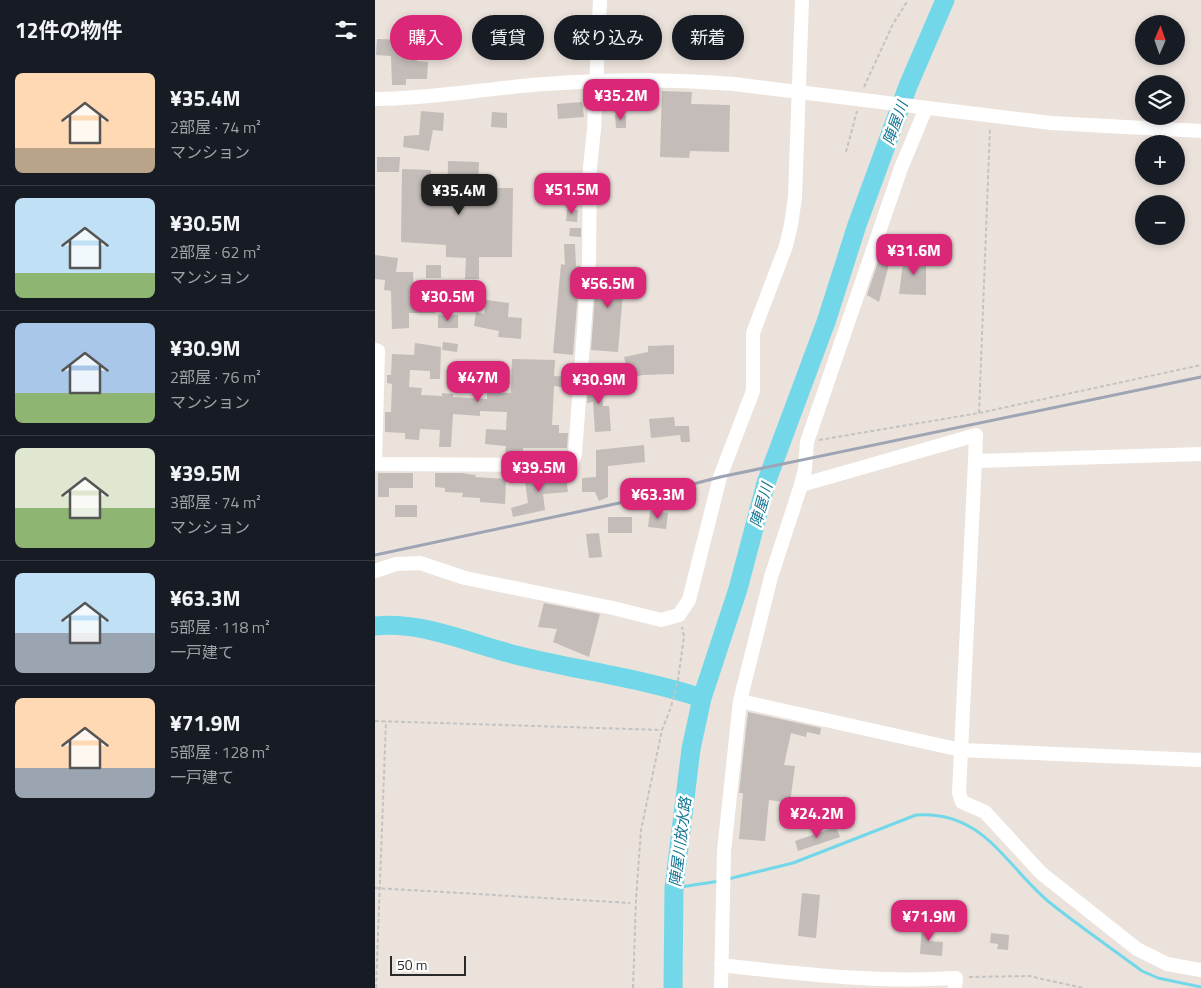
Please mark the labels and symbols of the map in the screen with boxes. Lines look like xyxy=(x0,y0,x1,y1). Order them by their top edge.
north arrow xyxy=(1135,15,1185,65)
pin: ¥35.2M xyxy=(580,78,662,121)
water label: 陣屋川 xyxy=(876,96,914,148)
pin: ¥51.5M xyxy=(531,172,613,215)
pin: ¥35.4M xyxy=(418,174,500,216)
pin: ¥31.6M xyxy=(873,234,955,276)
pin: ¥56.5M xyxy=(567,266,649,309)
pin: ¥30.5M xyxy=(407,280,489,322)
pin: ¥47M xyxy=(448,360,508,403)
pin: ¥30.9M xyxy=(558,362,640,405)
pin: ¥39.5M xyxy=(498,450,580,493)
pin: ¥63.3M xyxy=(617,478,699,520)
water label: 陣屋川 xyxy=(744,478,779,530)
water label: 陣屋川放水路 xyxy=(663,794,697,888)
pin: ¥24.2M xyxy=(776,796,858,839)
pin: ¥71.9M xyxy=(888,900,970,942)
scale bar xyxy=(390,953,466,976)

